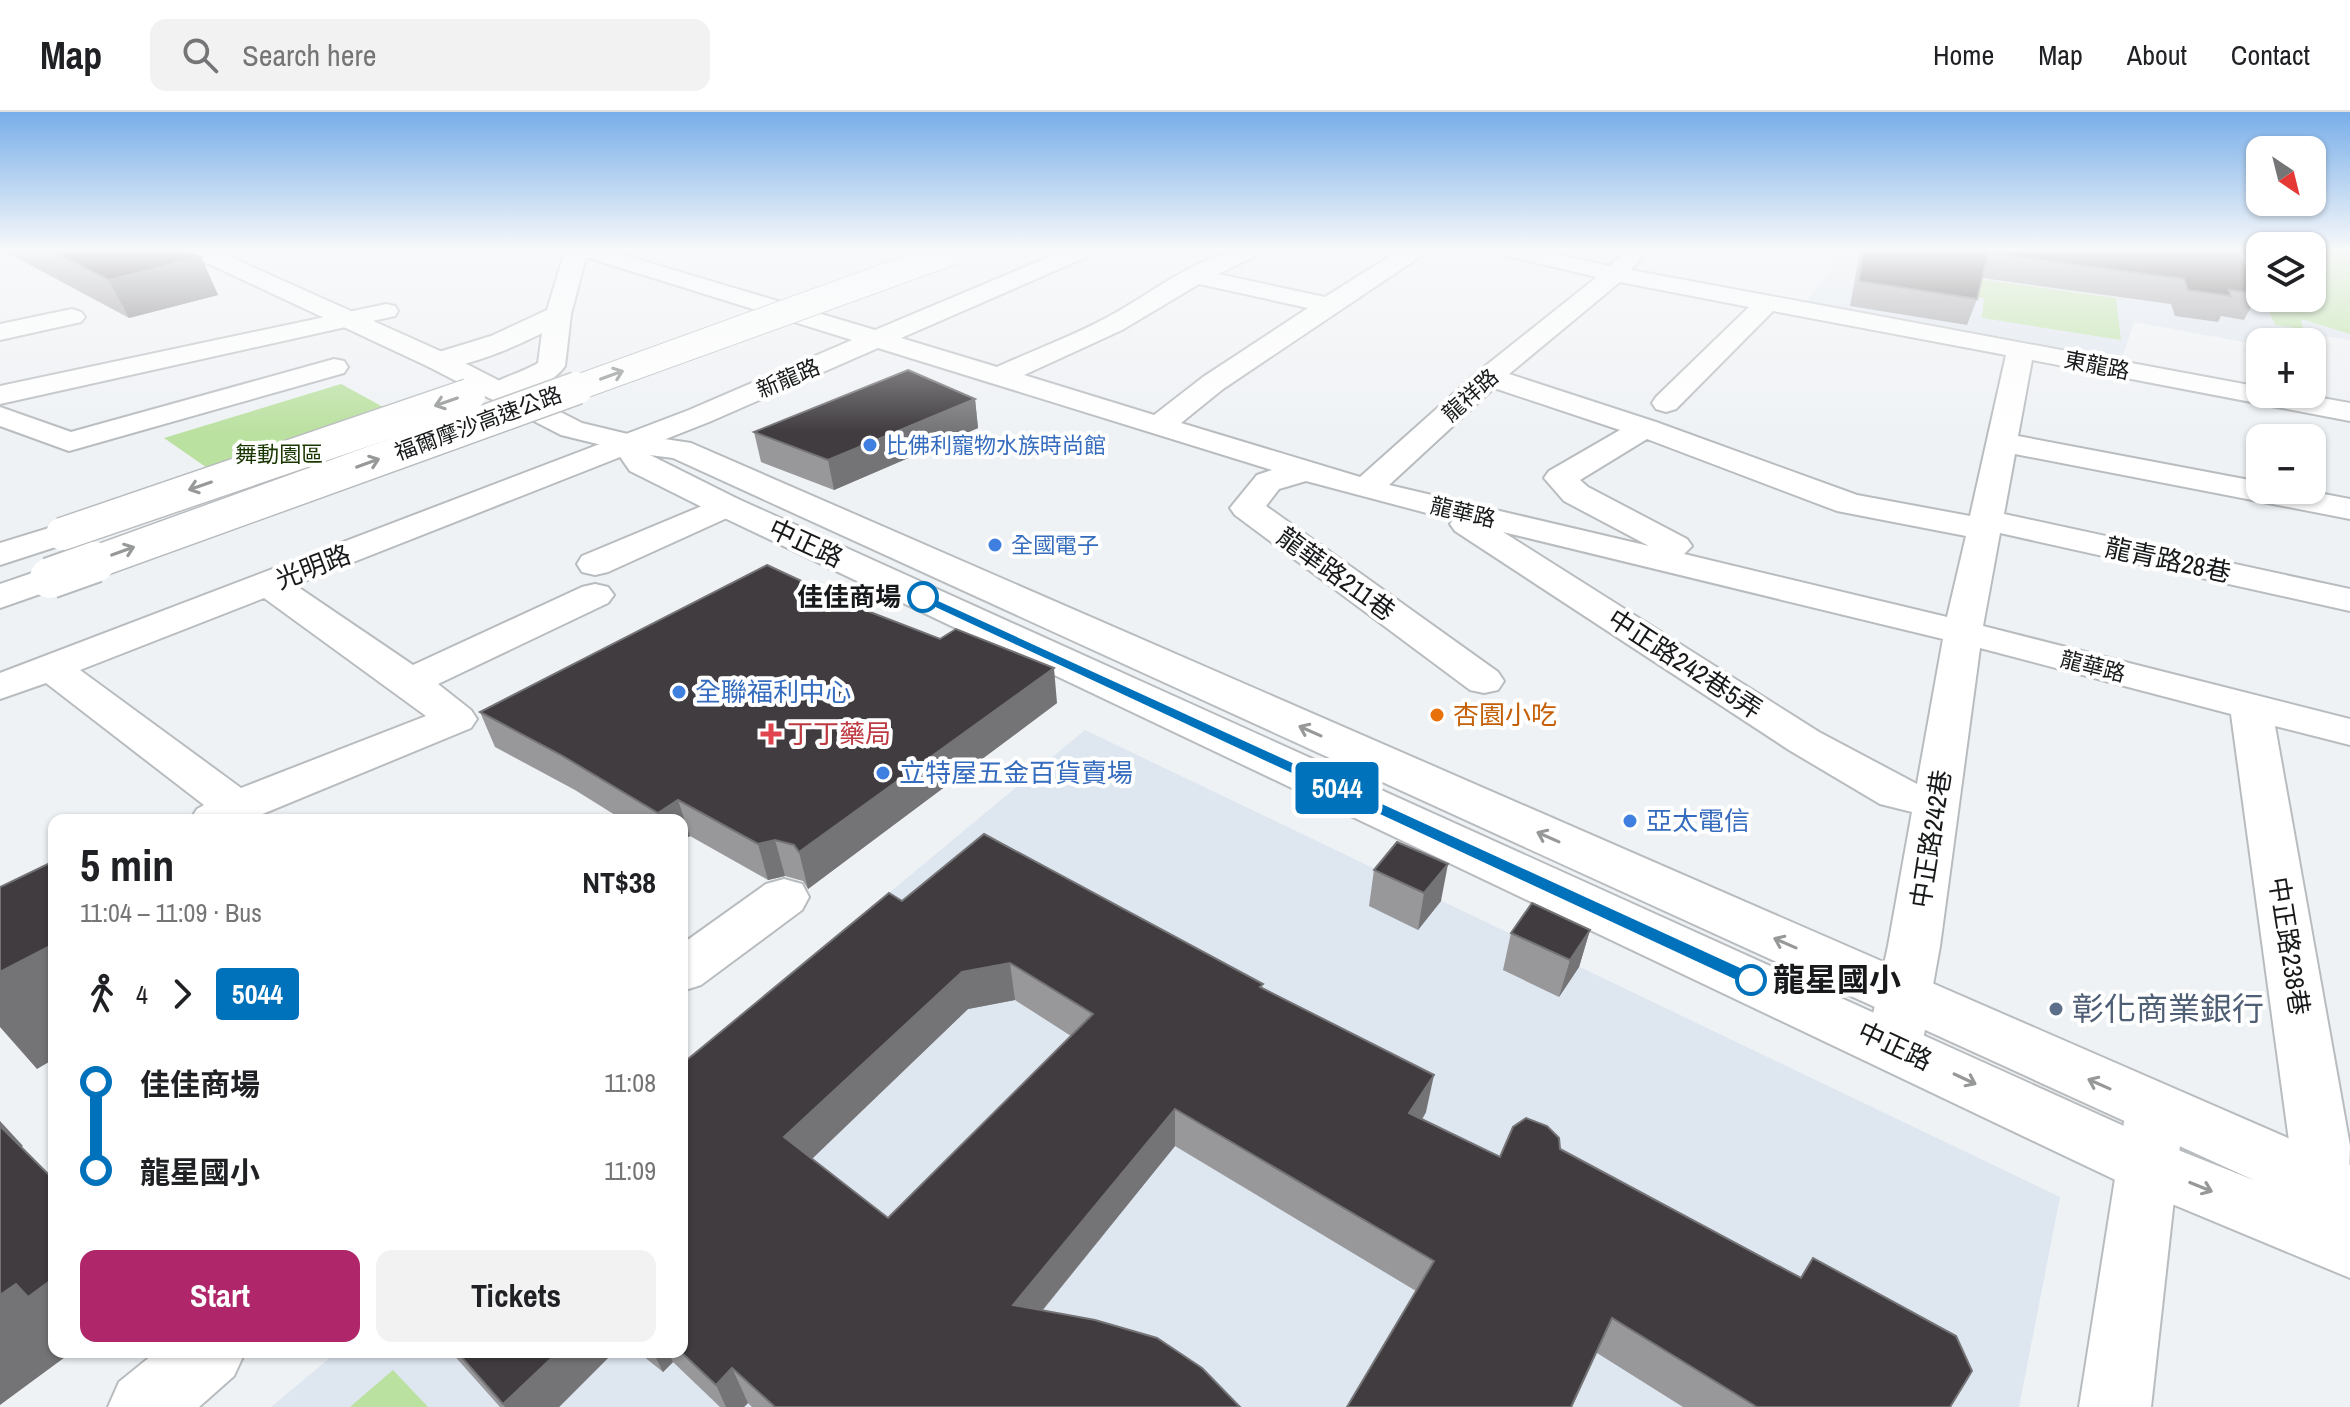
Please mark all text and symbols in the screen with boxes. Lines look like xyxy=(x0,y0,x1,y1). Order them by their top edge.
search box xyxy=(150,19,710,91)
text: Map xyxy=(40,30,102,81)
icon: search xyxy=(178,33,222,77)
text: Search here xyxy=(242,35,376,75)
text: Home xyxy=(1933,36,1994,74)
text: Map xyxy=(2038,36,2083,74)
text: About xyxy=(2127,36,2187,74)
text: Contact xyxy=(2231,36,2310,74)
north arrow xyxy=(2246,136,2326,216)
map controls xyxy=(2246,136,2326,504)
button: layers xyxy=(2246,232,2326,312)
button: + xyxy=(2246,328,2326,408)
street label: 東龍路 xyxy=(2062,344,2132,386)
street label: 新龍路 xyxy=(752,351,824,405)
street label: 龍祥路 xyxy=(1435,362,1505,428)
one-way arrow xyxy=(599,366,624,381)
street label: 福爾摩沙高速公路 xyxy=(390,379,566,467)
one-way arrow xyxy=(434,396,459,411)
button: − xyxy=(2246,424,2326,504)
place label: 比佛利寵物水族時尚館 xyxy=(886,430,1106,460)
marker: 比佛利寵物水族時尚館 xyxy=(861,436,879,454)
park label: 舞動園區 xyxy=(235,439,323,469)
one-way arrow xyxy=(355,455,380,469)
one-way arrow xyxy=(188,480,213,495)
street label: 龍華路 xyxy=(1427,490,1499,534)
street label: 中正路 xyxy=(763,510,849,575)
street label: 龍華路211巷 xyxy=(1270,519,1402,628)
street label: 龍青路28巷 xyxy=(2102,529,2234,590)
place label: 全國電子 xyxy=(1011,530,1099,560)
street label: 光明路 xyxy=(270,536,356,597)
marker: 全國電子 xyxy=(986,536,1004,554)
one-way arrow xyxy=(110,543,135,558)
place label: 佳佳商場 xyxy=(797,579,901,614)
marker: 佳佳商場 xyxy=(908,582,938,612)
street label: 中正路242巷5弄 xyxy=(1601,601,1769,727)
street label: 龍華路 xyxy=(2057,643,2129,689)
place label: 全聯福利中心 xyxy=(695,674,851,709)
marker: 全聯福利中心 xyxy=(670,683,688,701)
place label: 杏園小吃 xyxy=(1453,697,1557,732)
marker: 杏園小吃 xyxy=(1428,706,1446,724)
place label: 丁丁藥局 xyxy=(787,716,891,751)
one-way arrow xyxy=(1299,723,1323,738)
marker: 丁丁藥局 xyxy=(762,725,780,743)
place label: 立特屋五金百貨賣場 xyxy=(899,755,1133,790)
line badge: 5044 xyxy=(1281,762,1393,814)
marker: 立特屋五金百貨賣場 xyxy=(874,764,892,782)
street label: 中正路242巷 xyxy=(1902,767,1959,911)
text: 5044 xyxy=(1311,769,1363,807)
place label: 亞太電信 xyxy=(1646,803,1750,838)
marker: 亞太電信 xyxy=(1621,812,1639,830)
one-way arrow xyxy=(1536,829,1561,844)
text: 5 min xyxy=(80,835,174,895)
text: NT$38 xyxy=(582,862,656,902)
street label: 中正路238巷 xyxy=(2261,874,2318,1018)
text: 11:04 – 11:09 · Bus xyxy=(80,895,262,930)
one-way arrow xyxy=(1773,935,1798,950)
place label: 龍星國小 xyxy=(1773,958,1901,1001)
marker: 龍星國小 xyxy=(1736,965,1766,995)
icon: walk xyxy=(80,972,124,1016)
icon: forward xyxy=(160,972,204,1016)
text: 5044 xyxy=(232,975,283,1013)
text: 4 xyxy=(136,977,148,1012)
place label: 彰化商業銀行 xyxy=(2072,987,2264,1030)
marker: 彰化商業銀行 xyxy=(2047,1000,2065,1018)
street label: 中正路 xyxy=(1852,1013,1938,1078)
text: 佳佳商場 xyxy=(140,1064,260,1104)
text: 11:08 xyxy=(604,1065,656,1100)
one-way arrow xyxy=(1952,1072,1976,1087)
one-way arrow xyxy=(2087,1076,2111,1091)
text: 龍星國小 xyxy=(140,1152,260,1192)
text: 11:09 xyxy=(604,1153,656,1188)
one-way arrow xyxy=(2188,1181,2213,1196)
button: Start xyxy=(80,1250,360,1342)
button: Tickets xyxy=(376,1250,656,1342)

